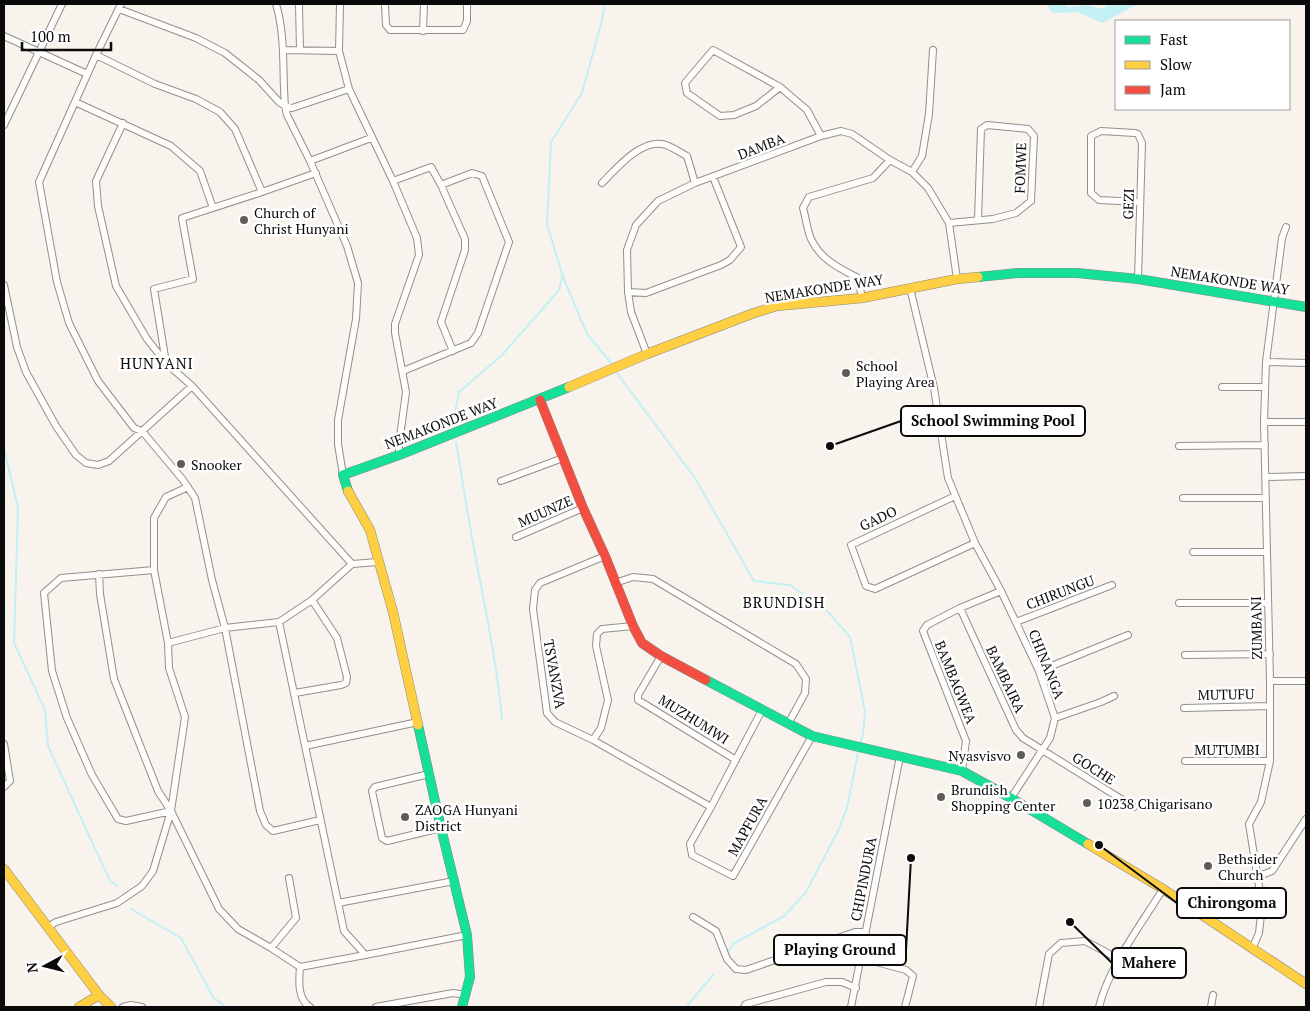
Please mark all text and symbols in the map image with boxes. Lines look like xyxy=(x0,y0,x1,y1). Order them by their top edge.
scale bar xyxy=(22,20,111,52)
legend xyxy=(1115,20,1290,110)
text: 100 m xyxy=(30,26,71,46)
text: Fast xyxy=(1160,29,1188,49)
text: Slow xyxy=(1160,54,1193,74)
text: Jam xyxy=(1160,79,1186,99)
street label: DAMBA xyxy=(735,128,788,164)
street label: FOMWE xyxy=(1010,142,1030,194)
street label: GEZI xyxy=(1118,188,1138,220)
place label: Church of Christ Hunyani xyxy=(254,203,349,238)
marker: Church of Christ Hunyani xyxy=(238,214,250,226)
street label: NEMAKONDE WAY xyxy=(1169,261,1292,299)
street label: NEMAKONDE WAY xyxy=(763,269,886,307)
district label: HUNYANI xyxy=(120,353,194,373)
place label: School Playing Area xyxy=(856,356,935,391)
marker: School Playing Area xyxy=(840,367,852,379)
street label: NEMAKONDE WAY xyxy=(382,392,501,453)
callout: School Swimming Pool xyxy=(901,406,1085,436)
text: School Swimming Pool xyxy=(911,410,1075,430)
place label: Snooker xyxy=(191,455,242,474)
marker: Snooker xyxy=(175,458,187,470)
street label: MUUNZE xyxy=(515,491,575,531)
street label: GADO xyxy=(856,501,900,535)
street label: CHIRUNGU xyxy=(1023,570,1097,614)
district label: BRUNDISH xyxy=(743,592,825,612)
street label: ZUMBANI xyxy=(1246,596,1266,660)
street label: CHINANGA xyxy=(1024,626,1070,702)
street label: TSVANZVA xyxy=(540,638,571,711)
street label: BAMBAGWEA xyxy=(931,638,981,727)
street label: BAMBAIRA xyxy=(982,642,1030,716)
street label: MUTUFU xyxy=(1198,684,1255,704)
street label: MUZHUMWI xyxy=(655,690,733,748)
street label: MUTUMBI xyxy=(1194,740,1260,759)
place label: Nyasvisvo xyxy=(949,746,1011,765)
street label: GOCHE xyxy=(1069,747,1119,789)
marker: Nyasvisvo xyxy=(1015,749,1027,761)
place label: Brundish Shopping Center xyxy=(951,780,1056,815)
marker: Brundish Shopping Center xyxy=(935,791,947,803)
street label: MAPFURA xyxy=(723,792,771,859)
place label: 10238 Chigarisano xyxy=(1097,794,1213,813)
marker: 10238 Chigarisano xyxy=(1081,797,1093,809)
place label: ZAOGA Hunyani District xyxy=(415,800,518,835)
marker: ZAOGA Hunyani District xyxy=(399,811,411,823)
street label: CHIPINDURA xyxy=(846,835,881,923)
place label: Bethsider Church xyxy=(1218,849,1278,884)
marker: Bethsider Church xyxy=(1202,860,1214,872)
callout: Chirongoma xyxy=(1177,888,1286,918)
text: Chirongoma xyxy=(1188,892,1277,912)
callout: Playing Ground xyxy=(774,935,906,965)
text: Playing Ground xyxy=(784,939,896,959)
north arrow xyxy=(20,941,70,991)
callout: Mahere xyxy=(1112,948,1186,978)
text: Mahere xyxy=(1122,952,1176,972)
text: N xyxy=(21,961,42,974)

